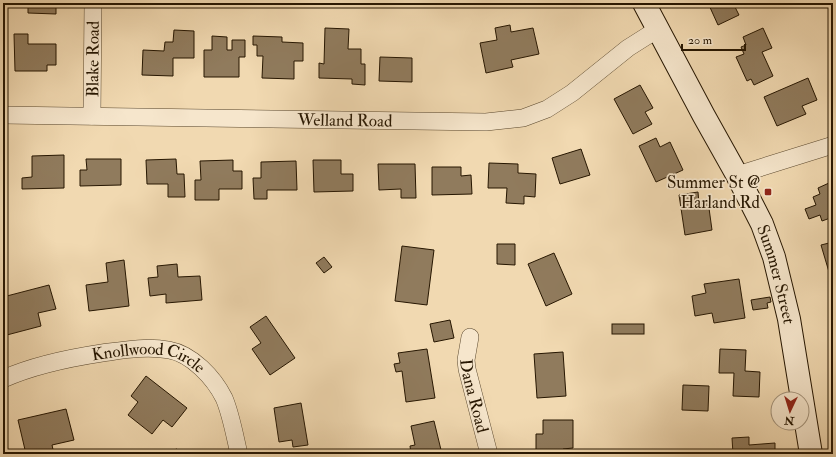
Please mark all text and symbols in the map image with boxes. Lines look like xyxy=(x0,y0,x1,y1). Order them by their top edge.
street label: Blake Road xyxy=(82,20,104,97)
scale bar xyxy=(682,26,745,52)
text: 20 m xyxy=(688,33,713,48)
street label: Welland Road xyxy=(296,109,393,132)
place label: Summer St @ Harland Rd xyxy=(667,172,761,213)
marker: Summer St @ Harland Rd xyxy=(763,187,773,197)
street label: Summer Street xyxy=(752,222,800,326)
street label: Knollwood Circle xyxy=(90,338,210,378)
street label: Dana Road xyxy=(455,358,493,436)
north arrow xyxy=(770,391,810,431)
text: N xyxy=(783,414,796,427)

